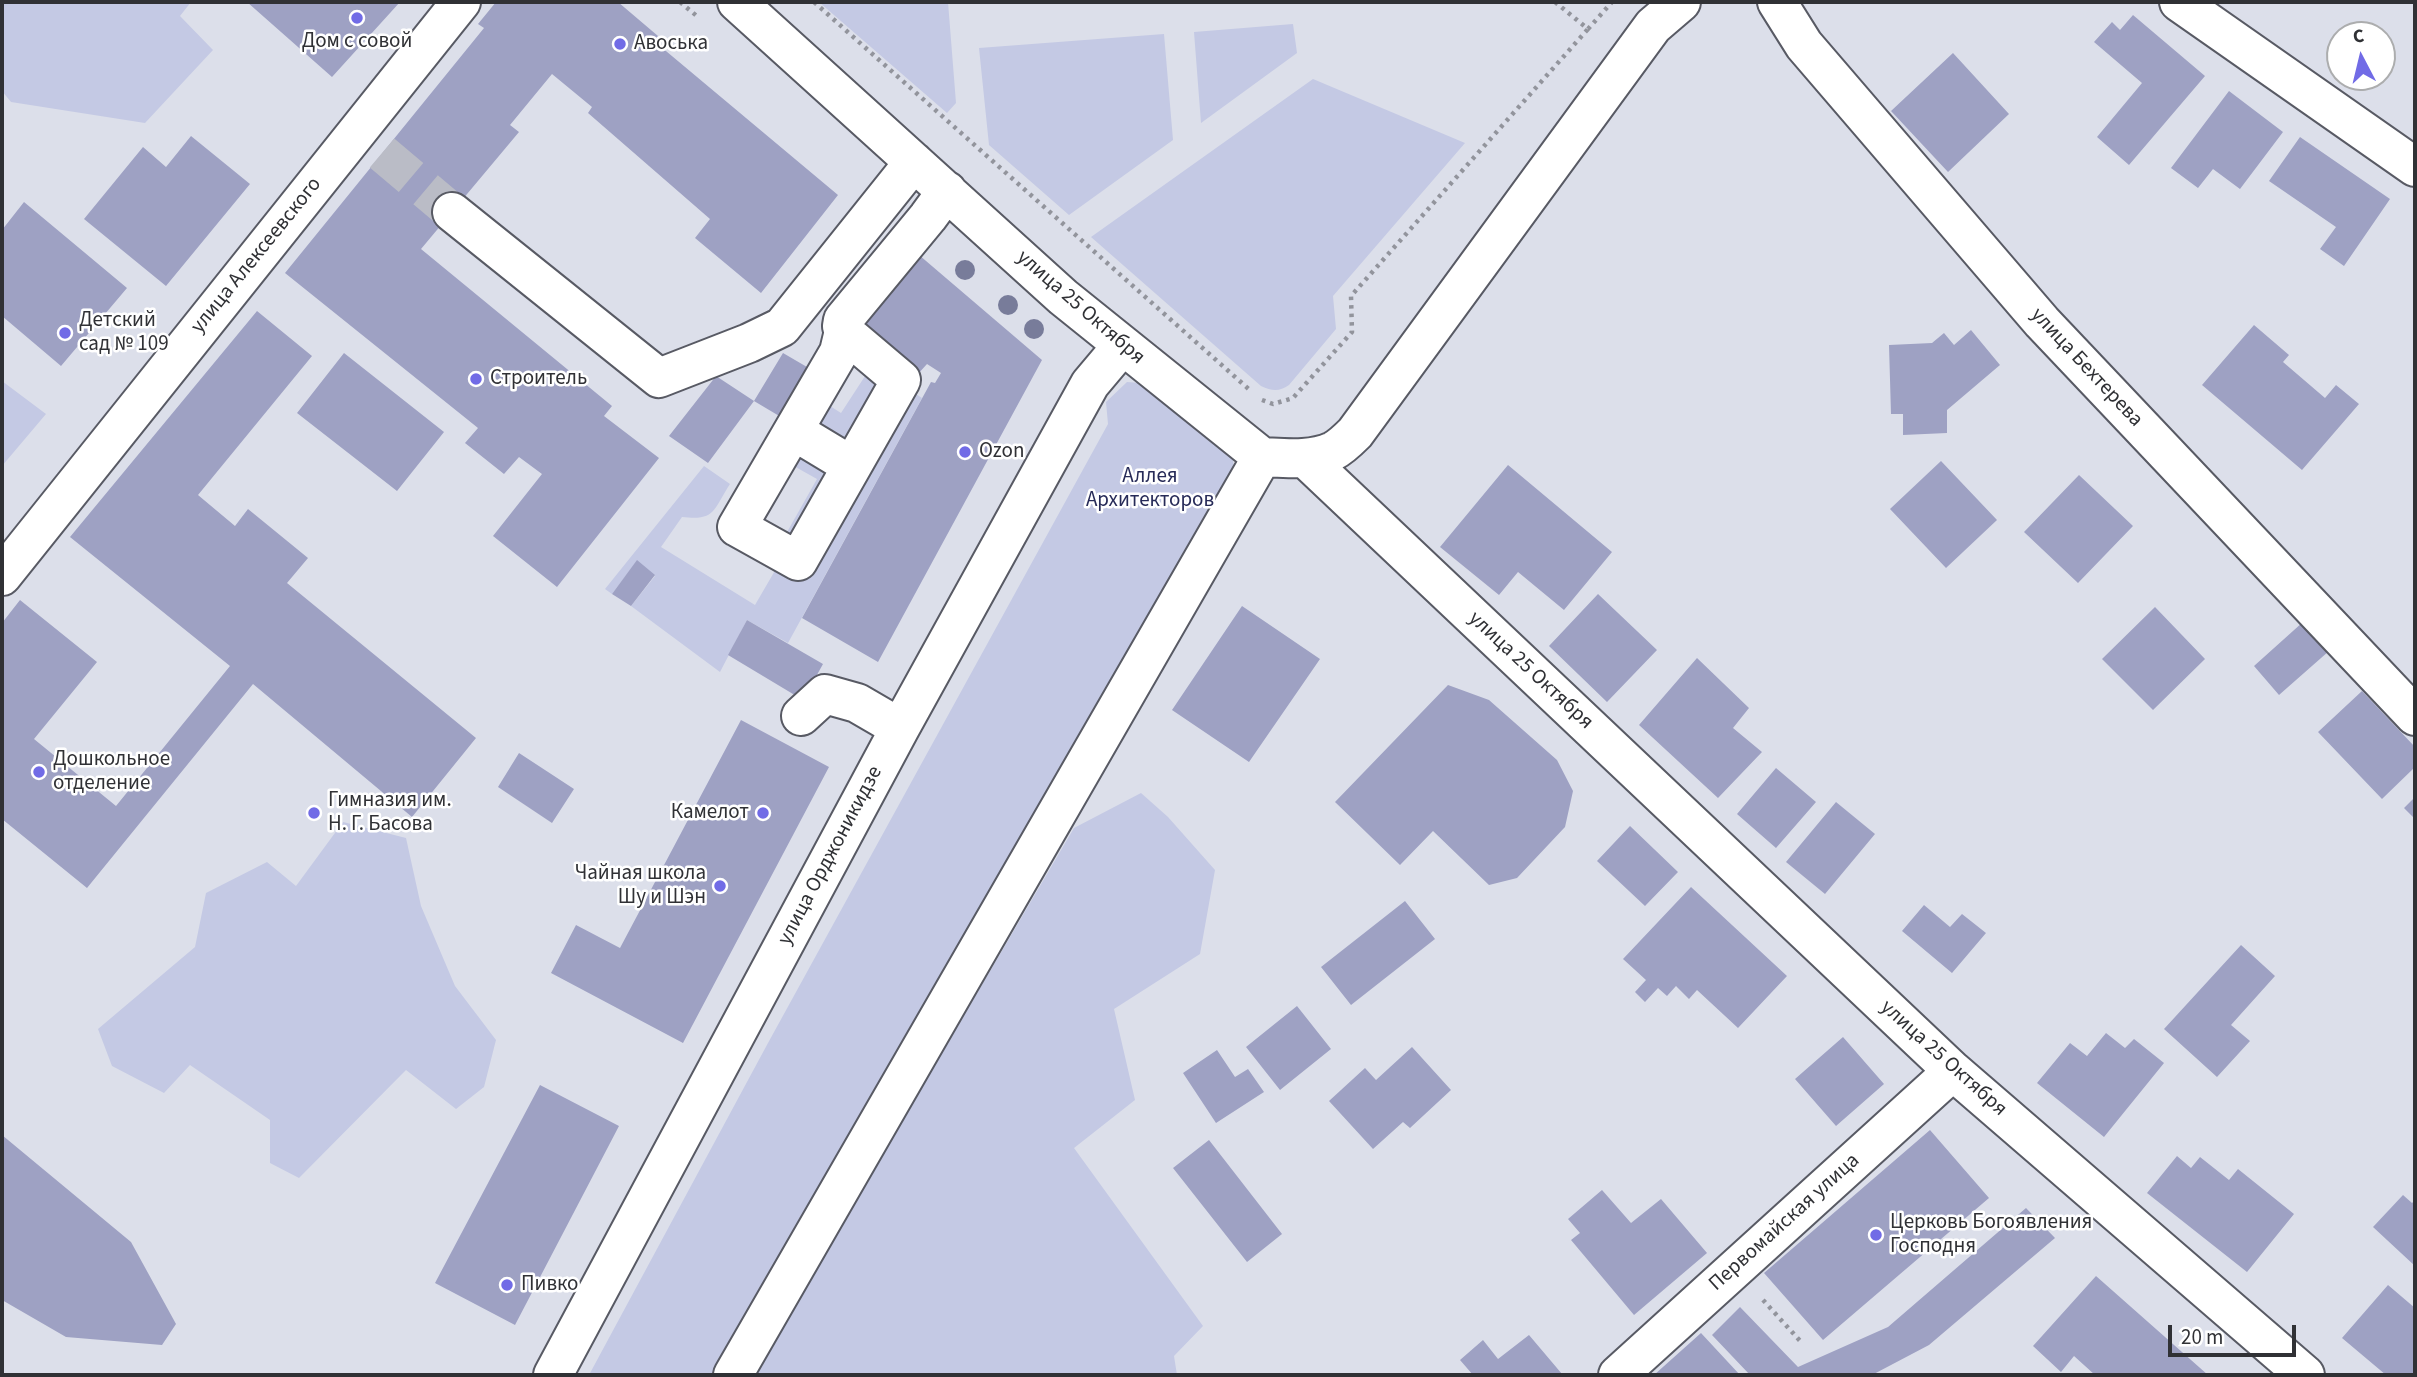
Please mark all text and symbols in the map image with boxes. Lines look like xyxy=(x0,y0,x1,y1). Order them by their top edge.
marker: Дом с совой xyxy=(349,10,365,26)
north arrow xyxy=(2326,21,2396,91)
text: С xyxy=(2351,23,2366,51)
place label: Дом с совой xyxy=(302,29,412,55)
place label: Авоська xyxy=(634,31,708,57)
marker: Авоська xyxy=(612,36,628,52)
street label: улица Алексеевского xyxy=(186,173,328,339)
street label: улица 25 Октября xyxy=(1011,245,1149,371)
street label: улица Бехтерева xyxy=(2024,303,2148,433)
place label: Детский сад № 109 xyxy=(79,308,169,358)
marker: Детский сад № 109 xyxy=(57,325,73,341)
place label: Строитель xyxy=(490,366,587,392)
marker: Строитель xyxy=(468,371,484,387)
place label: Ozon xyxy=(979,439,1024,465)
marker: Ozon xyxy=(957,444,973,460)
park label: Аллея Архитекторов xyxy=(1086,464,1214,514)
street label: улица 25 Октября xyxy=(1462,607,1598,735)
place label: Дошкольное отделение xyxy=(53,747,170,797)
street label: улица Орджоникидзе xyxy=(773,762,889,950)
marker: Дошкольное отделение xyxy=(31,764,47,780)
place label: Гимназия им. Н. Г. Басова xyxy=(328,788,452,838)
place label: Камелот xyxy=(671,800,749,826)
marker: Гимназия им. Н. Г. Басова xyxy=(306,805,322,821)
marker: Камелот xyxy=(755,805,771,821)
place label: Чайная школа Шу и Шэн xyxy=(575,861,706,911)
marker: Чайная школа Шу и Шэн xyxy=(712,878,728,894)
street label: улица 25 Октября xyxy=(1874,995,2012,1123)
street label: Первомайская улица xyxy=(1705,1149,1865,1297)
place label: Церковь Богоявления Господня xyxy=(1890,1210,2092,1260)
marker: Церковь Богоявления Господня xyxy=(1868,1227,1884,1243)
place label: Пивко xyxy=(521,1272,578,1298)
marker: Пивко xyxy=(499,1277,515,1293)
scale bar xyxy=(2172,1310,2300,1354)
text: 20 m xyxy=(2181,1322,2223,1352)

